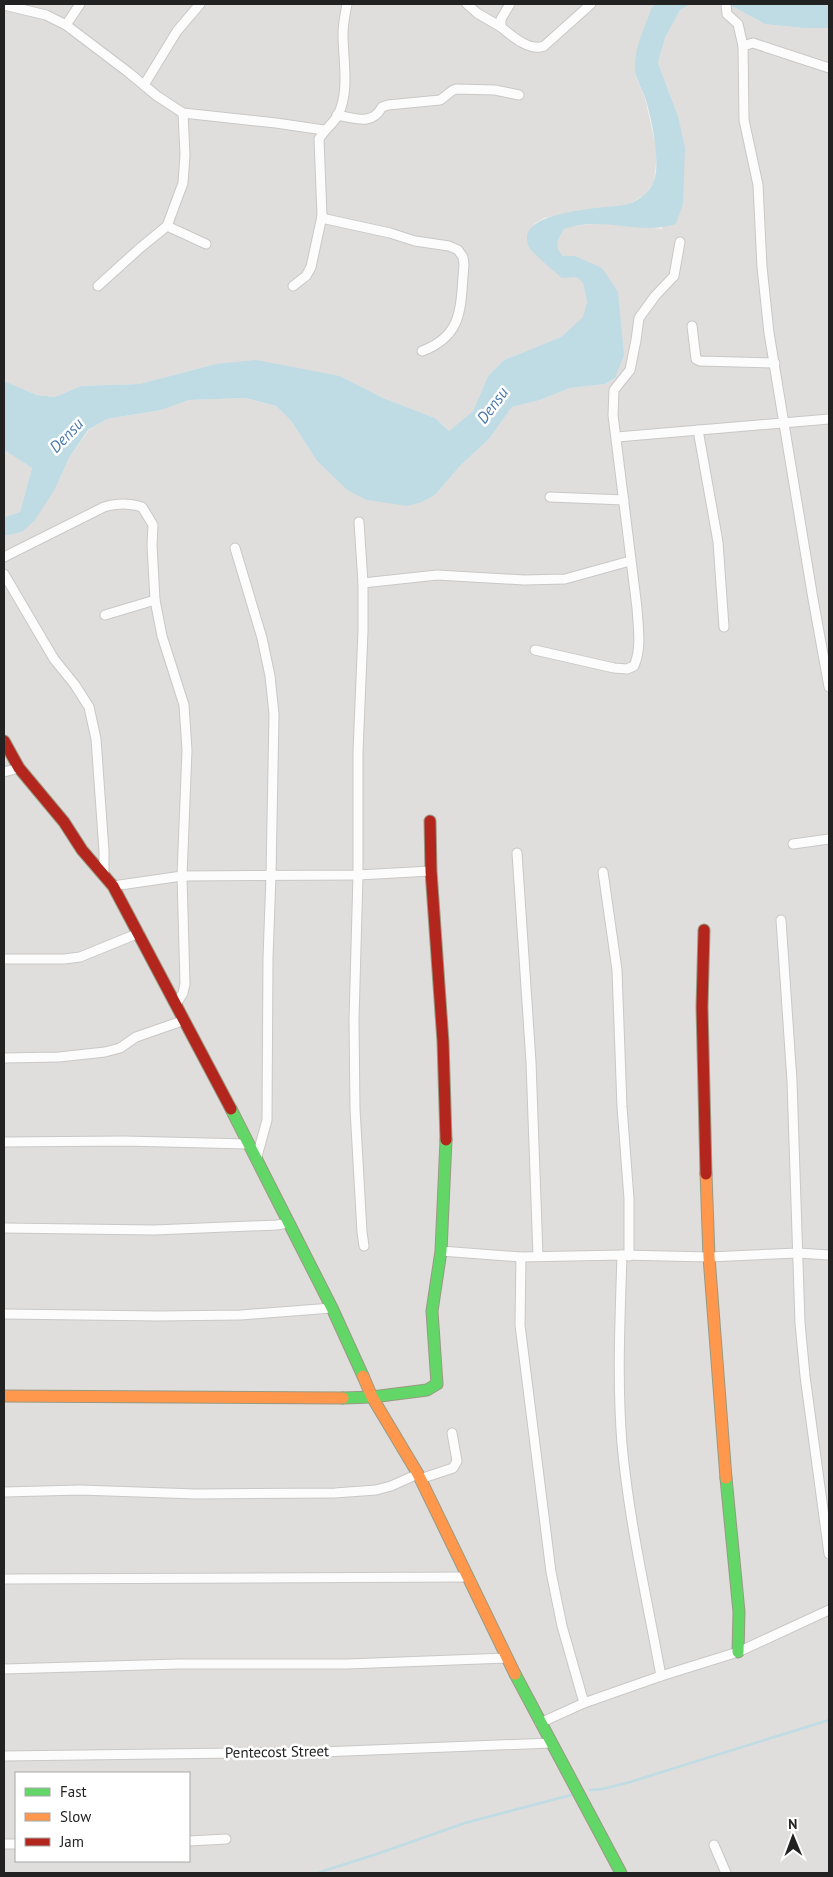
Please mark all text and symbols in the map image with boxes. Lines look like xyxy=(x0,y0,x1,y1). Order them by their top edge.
water label: Densu xyxy=(472,383,512,427)
water label: Densu xyxy=(45,414,87,456)
street label: Pentecost Street xyxy=(225,1741,329,1762)
legend xyxy=(15,1772,190,1862)
text: Fast xyxy=(60,1782,87,1801)
text: Slow xyxy=(60,1807,91,1826)
north arrow xyxy=(768,1812,818,1862)
text: N xyxy=(788,1815,798,1833)
text: Jam xyxy=(59,1832,84,1851)

